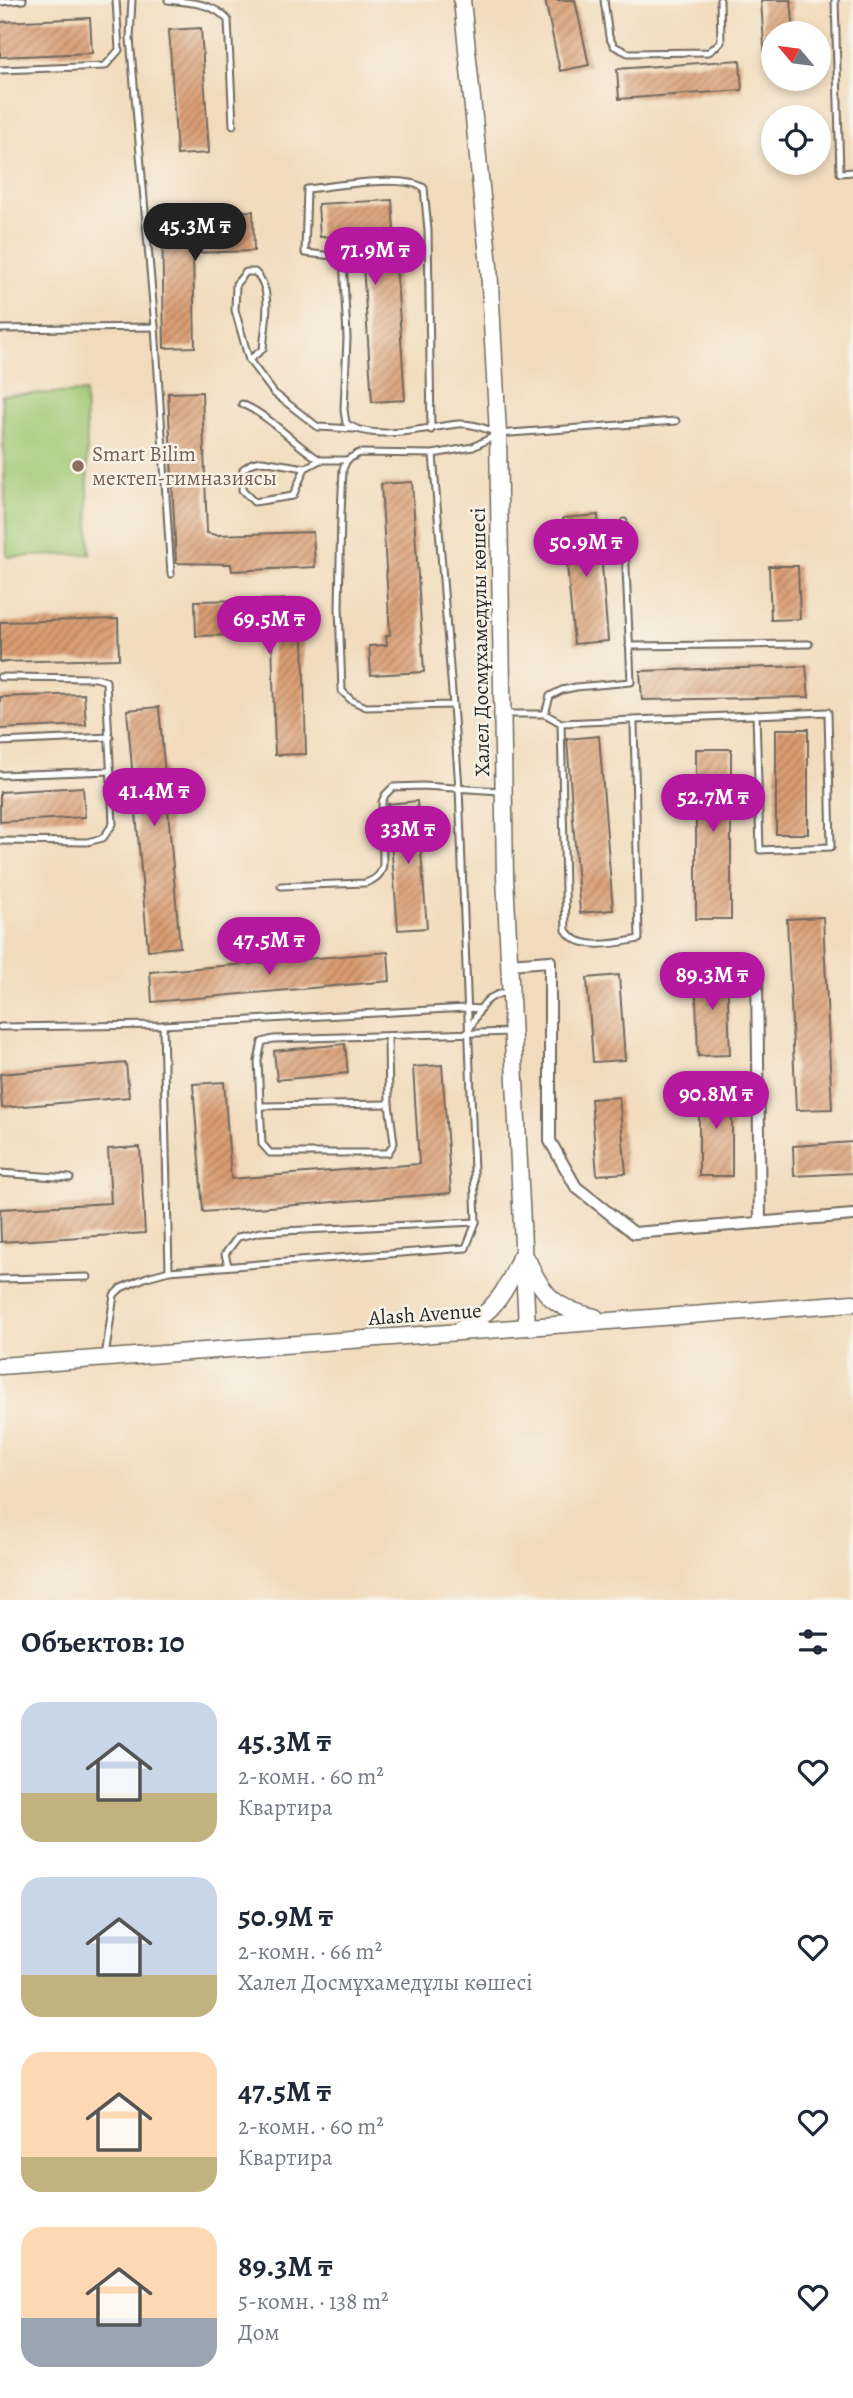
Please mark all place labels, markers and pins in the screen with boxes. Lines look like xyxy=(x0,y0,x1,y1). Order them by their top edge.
pin: 45.3M ₸ xyxy=(130,204,260,263)
pin: 71.9M ₸ xyxy=(310,228,440,287)
place label: Smart Bilim мектеп-гимназиясы xyxy=(92,440,277,492)
marker: Smart Bilim мектеп-гимназиясы xyxy=(70,458,86,474)
pin: 50.9M ₸ xyxy=(521,520,651,579)
pin: 69.5M ₸ xyxy=(204,596,334,656)
pin: 41.4M ₸ xyxy=(89,768,219,828)
pin: 52.7M ₸ xyxy=(648,774,778,834)
pin: 33M ₸ xyxy=(359,806,457,866)
pin: 47.5M ₸ xyxy=(204,918,334,977)
pin: 89.3M ₸ xyxy=(647,953,777,1012)
pin: 90.8M ₸ xyxy=(651,1072,781,1131)

